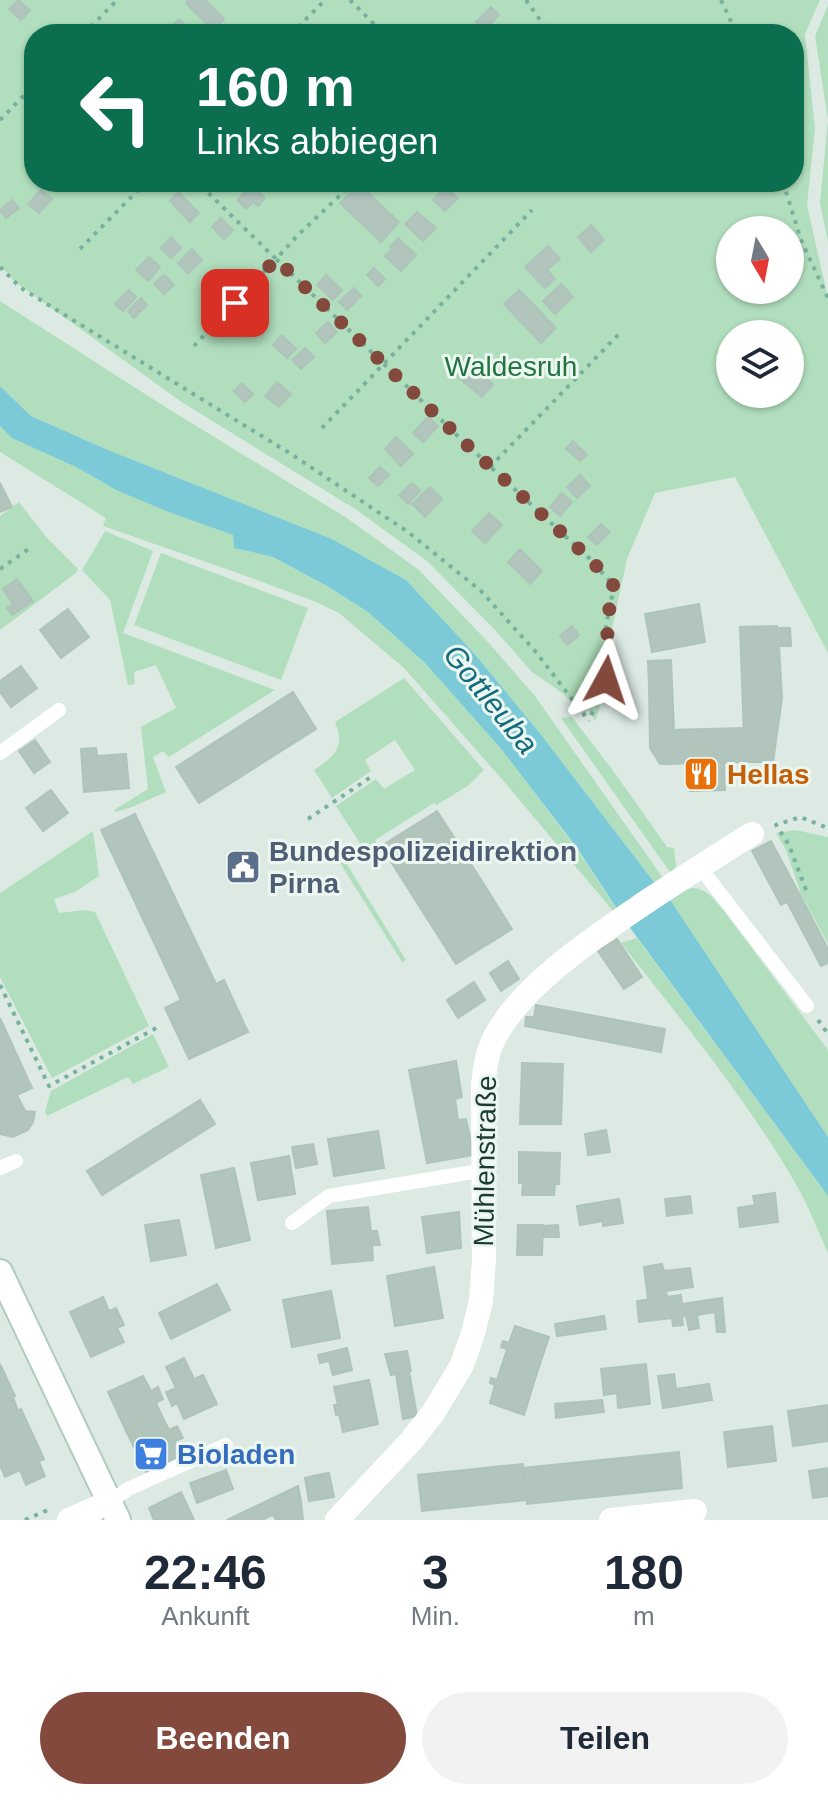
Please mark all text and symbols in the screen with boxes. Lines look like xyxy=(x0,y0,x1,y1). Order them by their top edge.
text: 160 m xyxy=(196,55,355,118)
icon: left xyxy=(64,56,168,160)
text: Links abbiegen xyxy=(196,121,438,162)
north arrow xyxy=(716,216,804,304)
map controls xyxy=(716,216,804,408)
pin xyxy=(201,269,269,337)
icon: arrive xyxy=(213,281,257,325)
button: layers xyxy=(716,320,804,408)
park label: Waldesruh xyxy=(445,351,577,382)
water label: Gottleuba xyxy=(437,638,545,760)
position arrow xyxy=(564,638,648,722)
restaurant icon: Hellas xyxy=(682,755,720,793)
place label: Hellas xyxy=(727,759,810,790)
place label: Bundespolizeidirektion Pirna xyxy=(269,836,577,899)
public building icon: Bundespolizeidirektion Pirna xyxy=(224,848,262,886)
street label: Mühlenstraße xyxy=(468,1075,502,1247)
supermarket icon: Bioladen xyxy=(132,1435,170,1473)
place label: Bioladen xyxy=(177,1439,295,1470)
text: 22:46 xyxy=(144,1546,267,1599)
text: 3 xyxy=(422,1546,449,1599)
text: 180 xyxy=(604,1546,684,1599)
text: Ankunft xyxy=(161,1601,249,1631)
text: Min. xyxy=(411,1601,460,1631)
text: m xyxy=(633,1601,655,1631)
button: Beenden xyxy=(40,1692,406,1784)
button: Teilen xyxy=(422,1692,788,1784)

